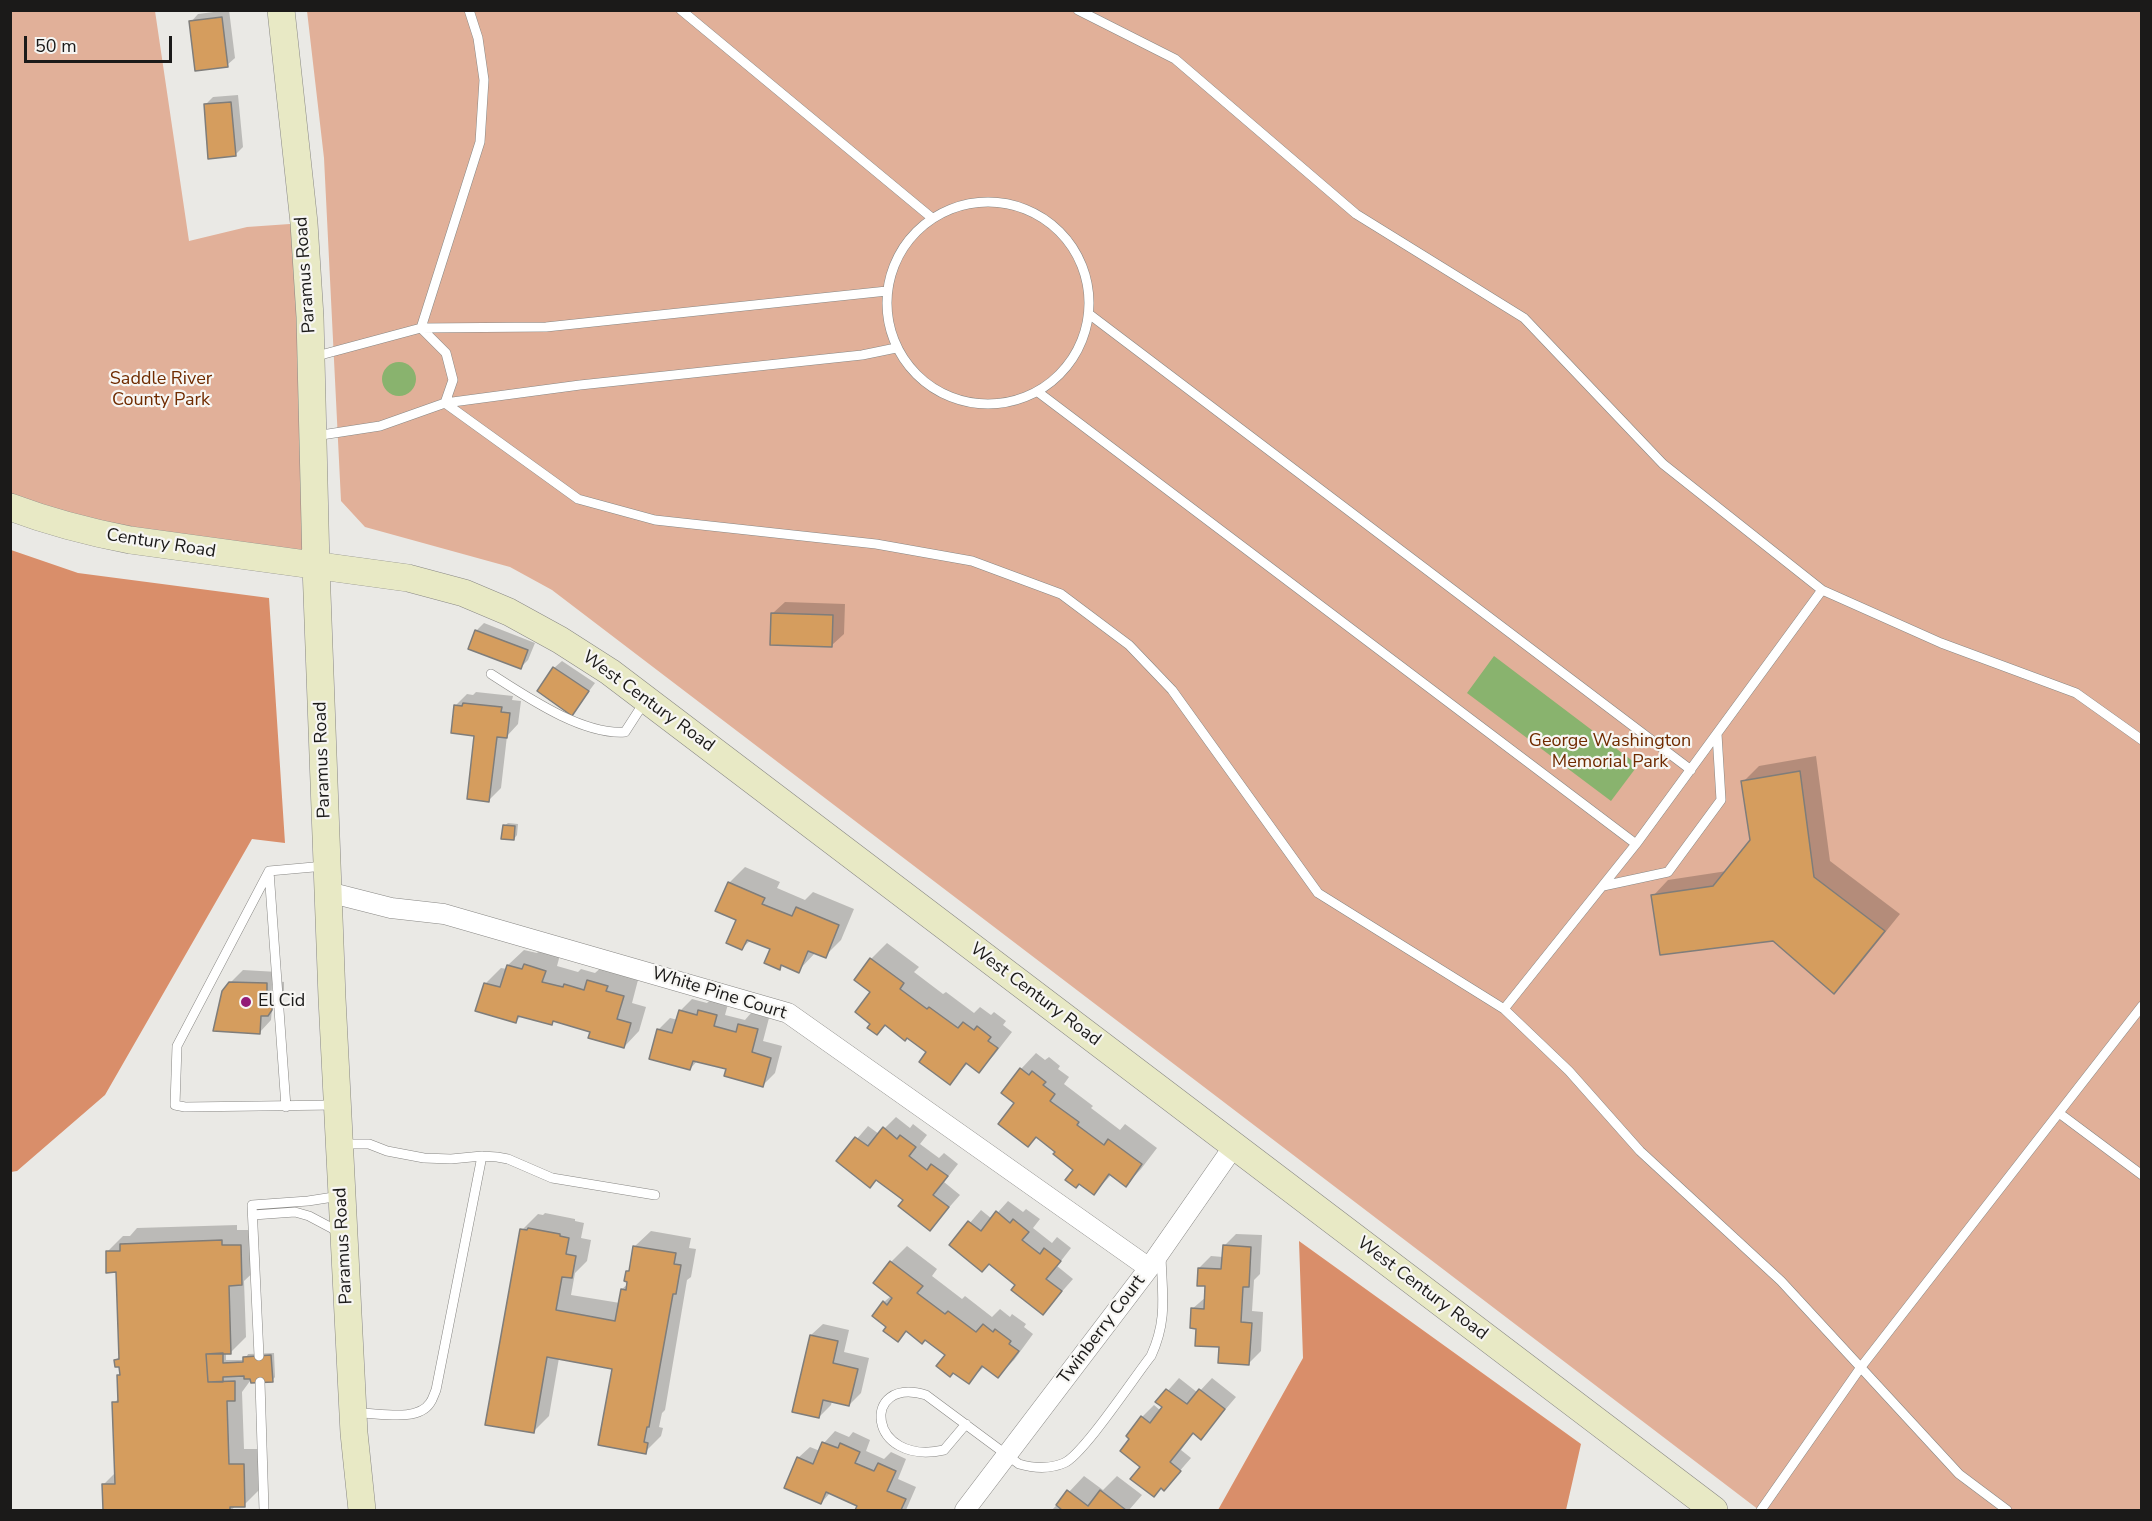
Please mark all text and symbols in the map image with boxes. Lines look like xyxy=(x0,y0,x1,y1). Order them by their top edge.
scale bar xyxy=(27,24,176,62)
text: 50 m xyxy=(35,34,77,58)
street label: Paramus Road xyxy=(291,216,321,334)
park label: Saddle River County Park xyxy=(110,369,212,412)
street label: Century Road xyxy=(105,525,217,563)
street label: West Century Road xyxy=(578,647,718,757)
street label: Paramus Road xyxy=(310,701,336,819)
park label: George Washington Memorial Park xyxy=(1529,731,1691,774)
street label: West Century Road xyxy=(965,939,1105,1051)
street label: White Pine Court xyxy=(649,963,789,1025)
place label: El Cid xyxy=(258,991,305,1013)
marker: El Cid xyxy=(239,995,253,1009)
street label: Paramus Road xyxy=(330,1187,358,1305)
street label: West Century Road xyxy=(1352,1233,1492,1345)
street label: Twinberry Court xyxy=(1054,1271,1150,1389)

